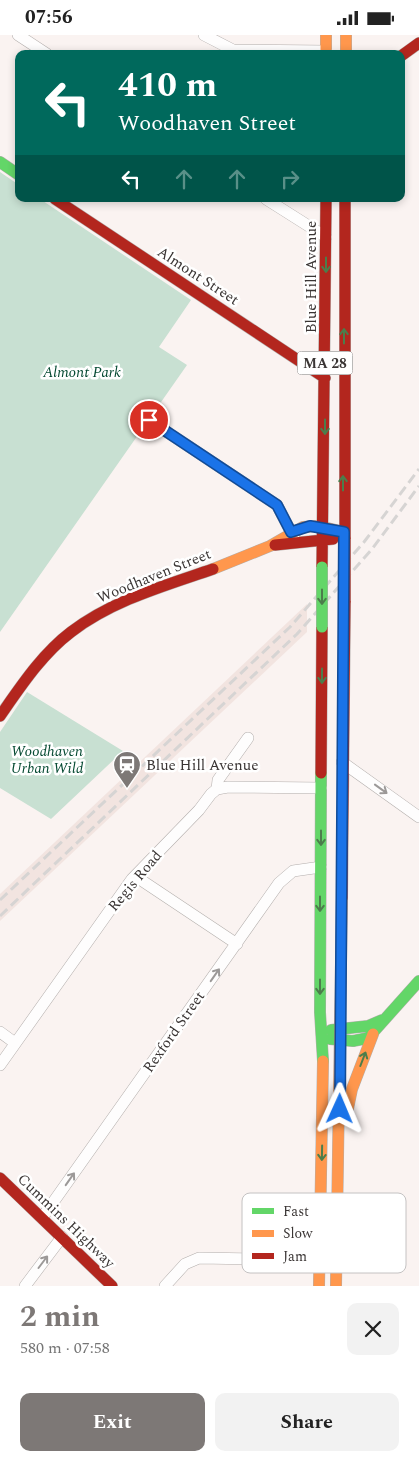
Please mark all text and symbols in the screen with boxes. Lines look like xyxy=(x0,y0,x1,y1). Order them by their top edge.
text: 07:56 xyxy=(25,3,73,32)
text: 410 m xyxy=(118,59,217,112)
icon: left xyxy=(35,70,100,135)
text: Woodhaven Street xyxy=(118,107,296,140)
icon: left xyxy=(117,165,145,193)
icon: ahead xyxy=(170,165,198,193)
icon: ahead xyxy=(223,165,251,193)
icon: right xyxy=(276,165,304,193)
street label: Blue Hill Avenue xyxy=(300,221,323,333)
street label: Almont Street xyxy=(152,241,244,311)
one-way arrow xyxy=(321,256,331,273)
one-way arrow xyxy=(339,328,349,344)
road number: MA 28 xyxy=(298,351,352,374)
park label: Almont Park xyxy=(42,361,121,384)
pin xyxy=(128,399,170,441)
icon: arrive xyxy=(135,406,163,434)
one-way arrow xyxy=(320,419,330,435)
one-way arrow xyxy=(338,475,348,492)
street label: Woodhaven Street xyxy=(93,543,215,609)
one-way arrow xyxy=(317,588,327,605)
one-way arrow xyxy=(317,667,327,683)
park label: Woodhaven Urban Wild xyxy=(11,740,84,780)
station icon: Blue Hill Avenue xyxy=(112,750,142,789)
place label: Blue Hill Avenue xyxy=(146,754,259,777)
one-way arrow xyxy=(374,784,388,794)
one-way arrow xyxy=(316,830,326,846)
street label: Regis Road xyxy=(102,845,168,917)
one-way arrow xyxy=(315,895,325,911)
one-way arrow xyxy=(210,968,220,982)
one-way arrow xyxy=(315,979,325,995)
street label: Rexford Street xyxy=(137,986,211,1078)
one-way arrow xyxy=(359,1052,368,1067)
position arrow xyxy=(313,1082,365,1134)
one-way arrow xyxy=(317,1145,327,1161)
street label: Cummins Highway xyxy=(12,1168,121,1274)
one-way arrow xyxy=(65,1172,75,1186)
legend xyxy=(242,1193,406,1273)
text: Fast xyxy=(283,1201,309,1222)
text: Slow xyxy=(283,1223,313,1244)
text: Jam xyxy=(283,1246,307,1267)
one-way arrow xyxy=(38,1255,48,1269)
text: 2 min xyxy=(20,1294,100,1340)
button: close xyxy=(347,1303,399,1355)
text: 580 m · 07:58 xyxy=(20,1336,110,1360)
button: Exit xyxy=(20,1393,205,1451)
button: Share xyxy=(215,1393,399,1451)

